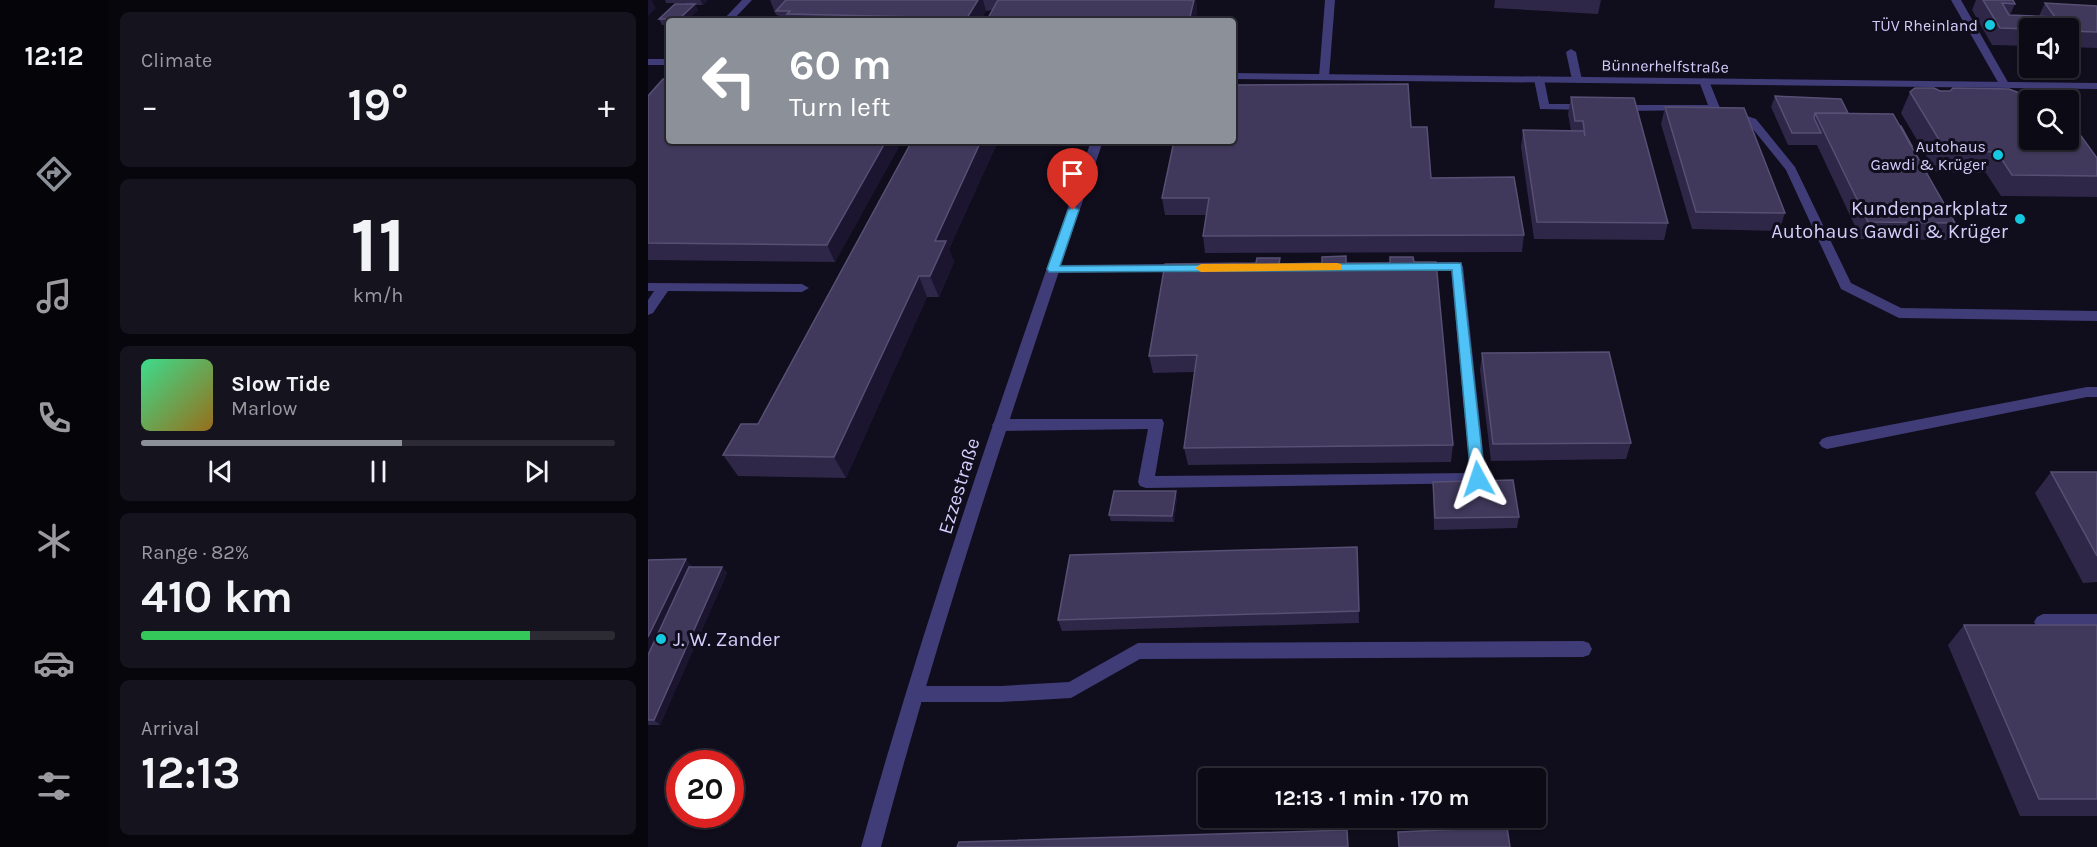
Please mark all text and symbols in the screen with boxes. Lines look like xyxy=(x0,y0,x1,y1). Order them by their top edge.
place label: TÜV Rheinland xyxy=(1872,16,1978,35)
marker: TÜV Rheinland xyxy=(1983,18,1997,32)
map controls xyxy=(2019,18,2079,150)
button: sound xyxy=(2019,18,2079,78)
text: 12:12 xyxy=(24,40,84,72)
text: 60 m xyxy=(789,40,892,90)
icon: left xyxy=(690,42,768,120)
text: Climate xyxy=(141,49,212,72)
street label: Bünnerhelfstraße xyxy=(1601,55,1729,77)
text: 19° xyxy=(348,79,408,131)
text: − xyxy=(141,87,158,125)
text: + xyxy=(598,87,615,125)
button: search xyxy=(2019,90,2079,150)
text: Turn left xyxy=(789,91,890,123)
place label: Autohaus Gawdi & Krüger xyxy=(1871,137,1986,174)
pin xyxy=(1047,148,1098,210)
marker: Autohaus Gawdi & Krüger xyxy=(1991,148,2005,162)
icon: directions xyxy=(33,153,75,195)
icon: arrive xyxy=(1056,157,1089,190)
place label: Kundenparkplatz Autohaus Gawdi & Krüger xyxy=(1771,197,2009,243)
text: 11 xyxy=(350,199,406,291)
marker: Kundenparkplatz Autohaus Gawdi & Krüger xyxy=(2013,212,2027,226)
icon: music xyxy=(33,275,75,317)
text: km/h xyxy=(353,284,403,307)
text: Slow Tide xyxy=(231,371,331,397)
icon: phone xyxy=(33,397,75,439)
text: Marlow xyxy=(231,397,297,420)
street label: Ezzestraße xyxy=(933,435,985,537)
position arrow xyxy=(1446,447,1510,511)
icon: previous xyxy=(204,455,237,488)
icon: pause xyxy=(362,455,395,488)
icon: next xyxy=(520,455,553,488)
icon: climate xyxy=(33,520,75,562)
text: Range · 82% xyxy=(141,541,249,564)
text: 410 km xyxy=(141,571,293,623)
place label: J. W. Zander xyxy=(673,628,781,651)
marker: J. W. Zander xyxy=(654,632,668,646)
icon: car xyxy=(33,642,75,684)
text: Arrival xyxy=(141,717,200,740)
text: 12:13 xyxy=(141,747,240,799)
speed limit sign: 20 xyxy=(666,750,744,828)
icon: filters xyxy=(33,765,75,807)
text: 12:13 · 1 min · 170 m xyxy=(1275,785,1469,811)

